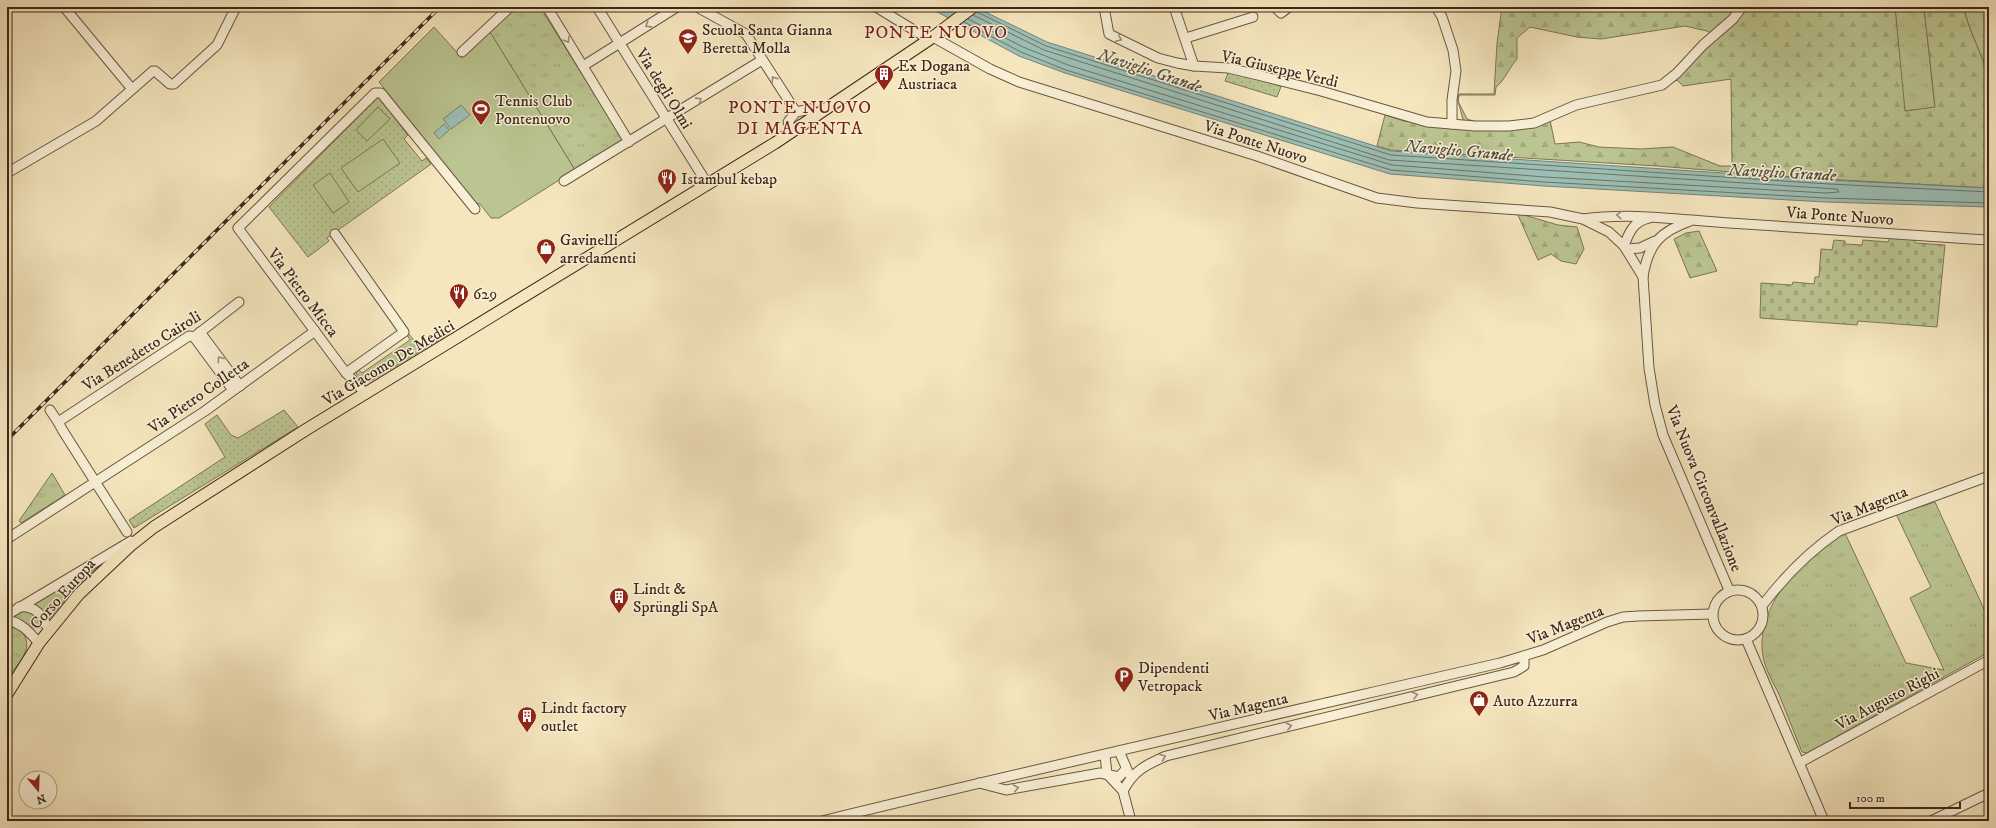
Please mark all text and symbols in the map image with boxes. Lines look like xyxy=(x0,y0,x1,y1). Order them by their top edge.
one-way arrow xyxy=(645,20,652,27)
place label: Scuola Santa Gianna Beretta Molla xyxy=(702,20,832,58)
district label: PONTE NUOVO xyxy=(864,22,1008,44)
school or university icon: Scuola Santa Gianna Beretta Molla xyxy=(677,27,699,55)
one-way arrow xyxy=(1115,34,1122,42)
one-way arrow xyxy=(562,36,570,43)
water label: Naviglio Grande xyxy=(1094,43,1206,98)
street label: Via degli Olmi xyxy=(631,44,697,133)
street label: Via Giuseppe Verdi xyxy=(1218,46,1340,92)
place label: Ex Dogana Austriaca xyxy=(898,56,970,94)
building icon: Ex Dogana Austriaca xyxy=(873,63,895,91)
one-way arrow xyxy=(772,76,779,83)
place label: Tennis Club Pontenuovo xyxy=(495,91,572,129)
one-way arrow xyxy=(694,97,701,104)
district label: PONTE NUOVO DI MAGENTA xyxy=(728,97,872,140)
sports icon: Tennis Club Pontenuovo xyxy=(470,98,492,126)
street label: Via Ponte Nuovo xyxy=(1200,116,1310,168)
water label: Naviglio Grande xyxy=(1403,135,1515,167)
water label: Naviglio Grande xyxy=(1726,159,1838,187)
restaurant icon: Istambul kebap xyxy=(656,167,678,195)
place label: Istambul kebap xyxy=(681,169,777,189)
street label: Via Ponte Nuovo xyxy=(1785,202,1895,230)
one-way arrow xyxy=(1616,211,1622,220)
place label: Gavinelli arredamenti xyxy=(560,230,636,268)
shop icon: Gavinelli arredamenti xyxy=(535,237,557,265)
street label: Via Pietro Micca xyxy=(263,243,343,341)
restaurant icon: 629 xyxy=(448,282,470,310)
place label: 629 xyxy=(473,284,497,304)
street label: Via Benedetto Cairoli xyxy=(78,306,205,396)
street label: Via Giacomo De Medici xyxy=(318,316,458,411)
street label: Via Pietro Colletta xyxy=(144,354,253,439)
one-way arrow xyxy=(217,356,225,363)
street label: Via Nuova Circonvallazione xyxy=(1661,401,1747,575)
street label: Via Magenta xyxy=(1827,482,1911,531)
street label: Corso Europa xyxy=(26,554,100,633)
place label: Lindt & Sprüngli SpA xyxy=(633,579,719,617)
building icon: Lindt & Sprüngli SpA xyxy=(608,586,630,614)
street label: Via Magenta xyxy=(1523,601,1607,650)
place label: Dipendenti Vetropack xyxy=(1137,658,1209,696)
street label: Via Augusto Righi xyxy=(1831,663,1943,735)
parking icon: Dipendenti Vetropack xyxy=(1113,665,1135,693)
street label: Via Magenta xyxy=(1206,688,1290,726)
shop icon: Auto Azzurra xyxy=(1468,689,1490,717)
place label: Auto Azzurra xyxy=(1493,691,1578,711)
one-way arrow xyxy=(1412,692,1419,700)
place label: Lindt factory outlet xyxy=(541,698,627,736)
building icon: Lindt factory outlet xyxy=(516,705,538,733)
one-way arrow xyxy=(1285,722,1292,731)
one-way arrow xyxy=(1160,754,1167,762)
north arrow xyxy=(18,770,58,810)
one-way arrow xyxy=(1013,784,1019,793)
scale bar xyxy=(1850,784,1960,810)
text: N xyxy=(34,790,47,807)
text: 100 m xyxy=(1856,791,1885,806)

